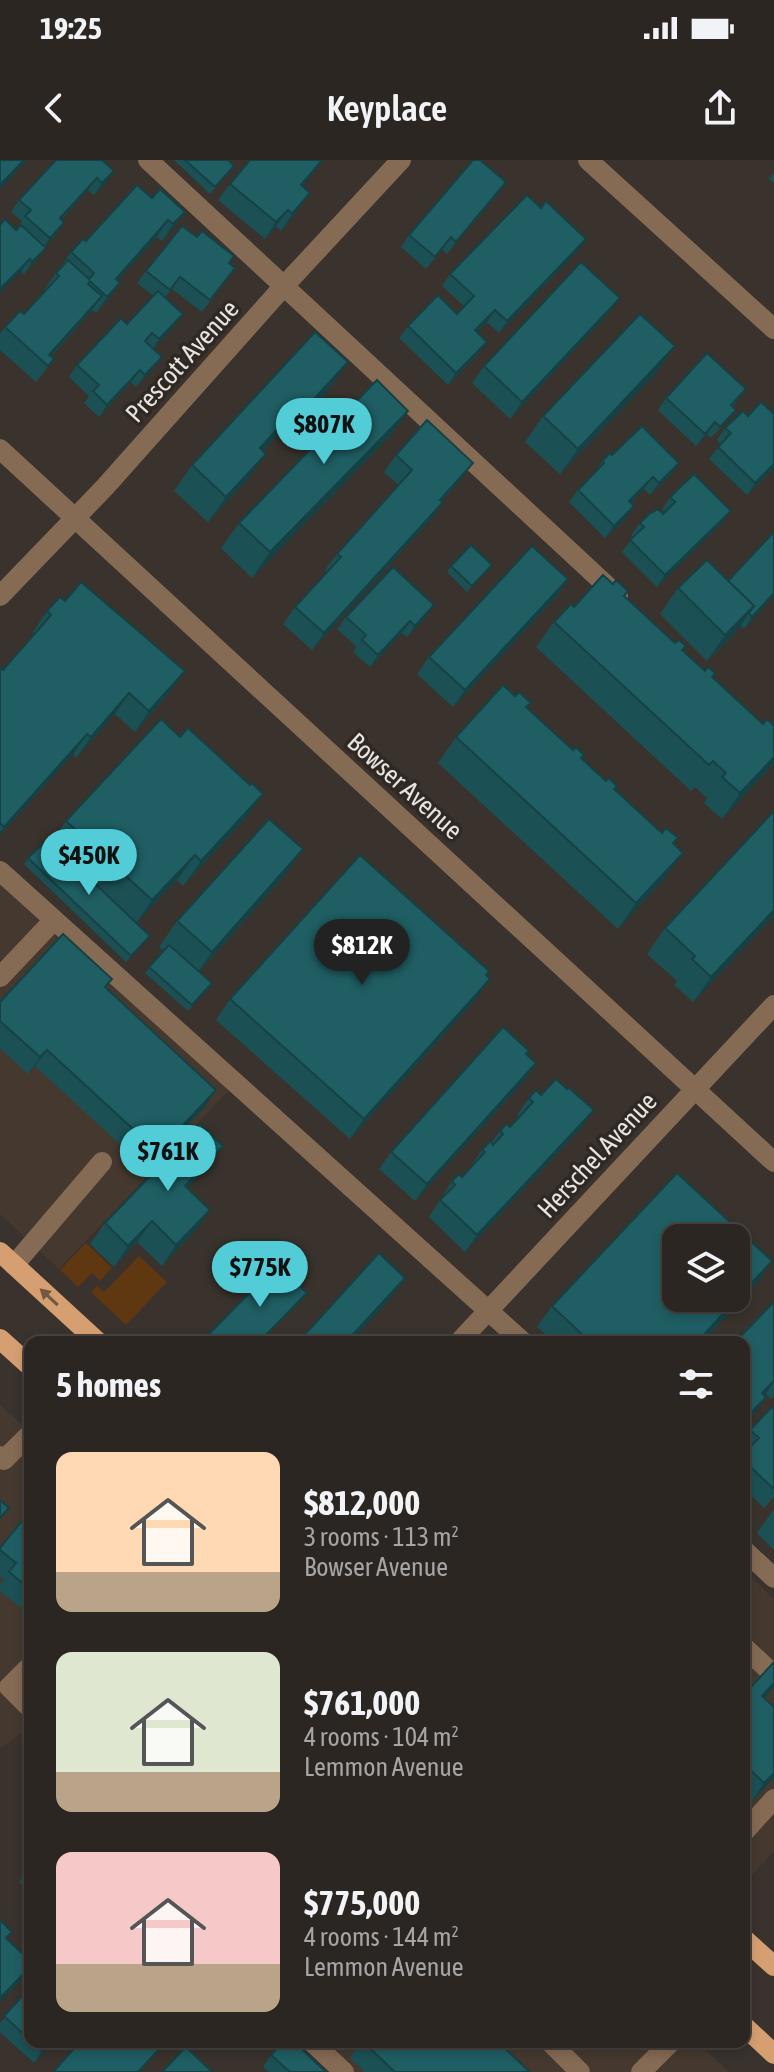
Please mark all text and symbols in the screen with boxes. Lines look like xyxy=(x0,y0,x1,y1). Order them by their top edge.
text: 19:25 xyxy=(40,11,102,45)
icon: back xyxy=(32,86,76,130)
icon: share xyxy=(698,86,742,130)
text: Keyplace xyxy=(327,87,447,129)
street label: Prescott Avenue xyxy=(119,294,245,428)
pin: $807K xyxy=(268,398,380,466)
text: $807K xyxy=(294,409,354,439)
street label: Bowser Avenue xyxy=(341,727,469,845)
pin: $450K xyxy=(33,829,145,897)
text: $450K xyxy=(59,840,119,870)
pin: $812K xyxy=(306,919,418,987)
text: $812K xyxy=(332,930,392,960)
street label: Herschel Avenue xyxy=(531,1086,663,1224)
pin: $761K xyxy=(112,1125,224,1193)
text: $761K xyxy=(138,1136,198,1166)
map controls xyxy=(662,1224,750,1312)
button: layers xyxy=(662,1224,750,1312)
pin: $775K xyxy=(204,1241,316,1309)
text: $775K xyxy=(230,1252,290,1282)
one-way arrow xyxy=(40,1288,59,1306)
icon: filters xyxy=(674,1362,718,1406)
text: 5 homes xyxy=(56,1365,161,1404)
text: $812,000 xyxy=(304,1483,420,1522)
icon: home xyxy=(120,1484,216,1580)
text: 3 rooms · 113 m² xyxy=(304,1522,459,1552)
text: Bowser Avenue xyxy=(304,1552,448,1582)
text: $761,000 xyxy=(304,1683,420,1722)
icon: home xyxy=(120,1684,216,1780)
text: 4 rooms · 104 m² xyxy=(304,1722,459,1752)
text: Lemmon Avenue xyxy=(304,1752,464,1782)
text: $775,000 xyxy=(304,1883,420,1922)
icon: home xyxy=(120,1884,216,1980)
text: 4 rooms · 144 m² xyxy=(304,1922,459,1952)
text: Lemmon Avenue xyxy=(304,1952,464,1982)

